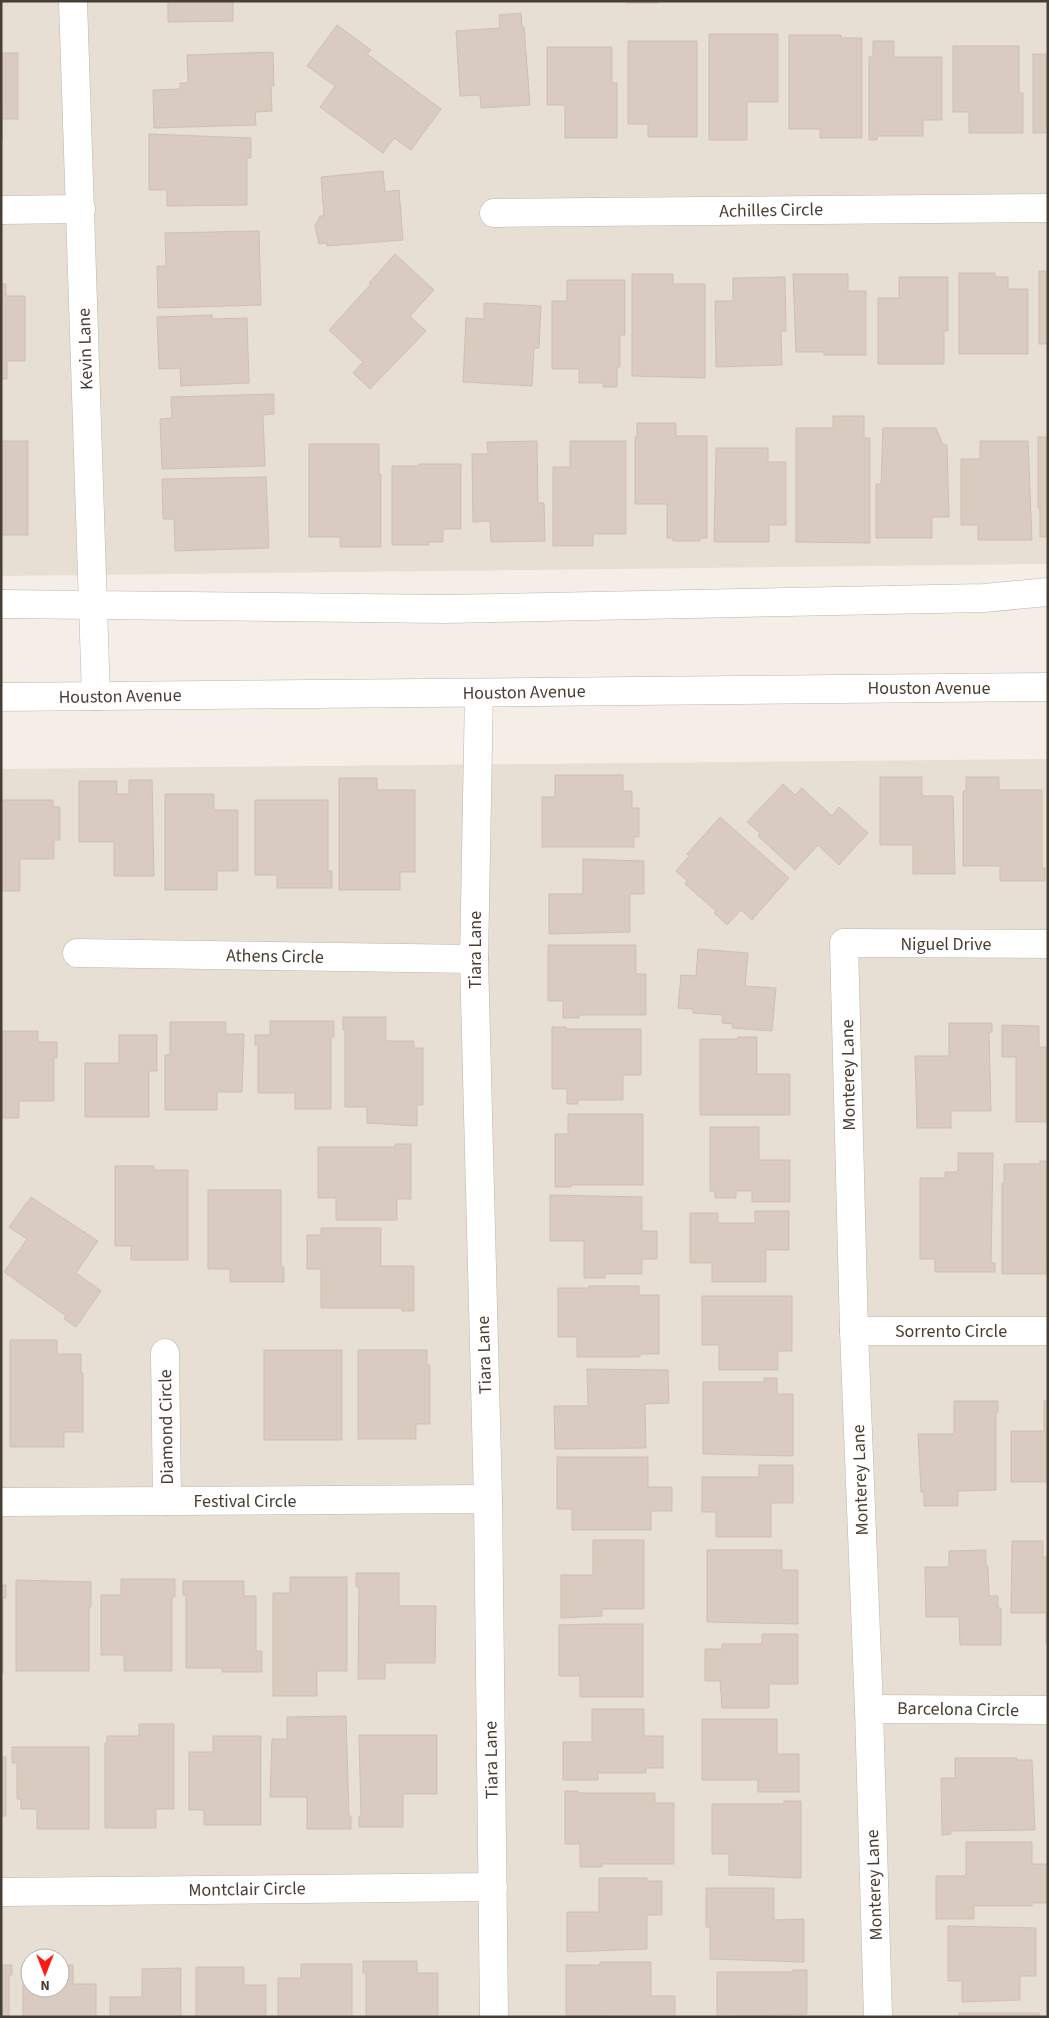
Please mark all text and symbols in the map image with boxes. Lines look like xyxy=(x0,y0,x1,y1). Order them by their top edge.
street label: Achilles Circle xyxy=(719,197,823,224)
street label: Kevin Lane xyxy=(72,307,99,390)
street label: Houston Avenue xyxy=(868,676,991,701)
street label: Houston Avenue xyxy=(462,679,586,706)
street label: Houston Avenue xyxy=(58,683,182,710)
street label: Tiara Lane xyxy=(463,911,488,989)
street label: Niguel Drive xyxy=(900,932,992,957)
street label: Athens Circle xyxy=(226,943,324,970)
street label: Monterey Lane xyxy=(835,1019,862,1131)
street label: Tiara Lane xyxy=(471,1315,498,1395)
street label: Sorrento Circle xyxy=(895,1319,1007,1344)
street label: Diamond Circle xyxy=(153,1369,180,1485)
street label: Monterey Lane xyxy=(846,1424,875,1536)
street label: Festival Circle xyxy=(193,1489,297,1514)
street label: Barcelona Circle xyxy=(897,1696,1019,1723)
street label: Tiara Lane xyxy=(478,1721,505,1799)
street label: Monterey Lane xyxy=(860,1829,889,1941)
street label: Montclair Circle xyxy=(188,1876,306,1903)
north arrow xyxy=(20,1948,70,1998)
text: N xyxy=(40,1975,50,1995)

